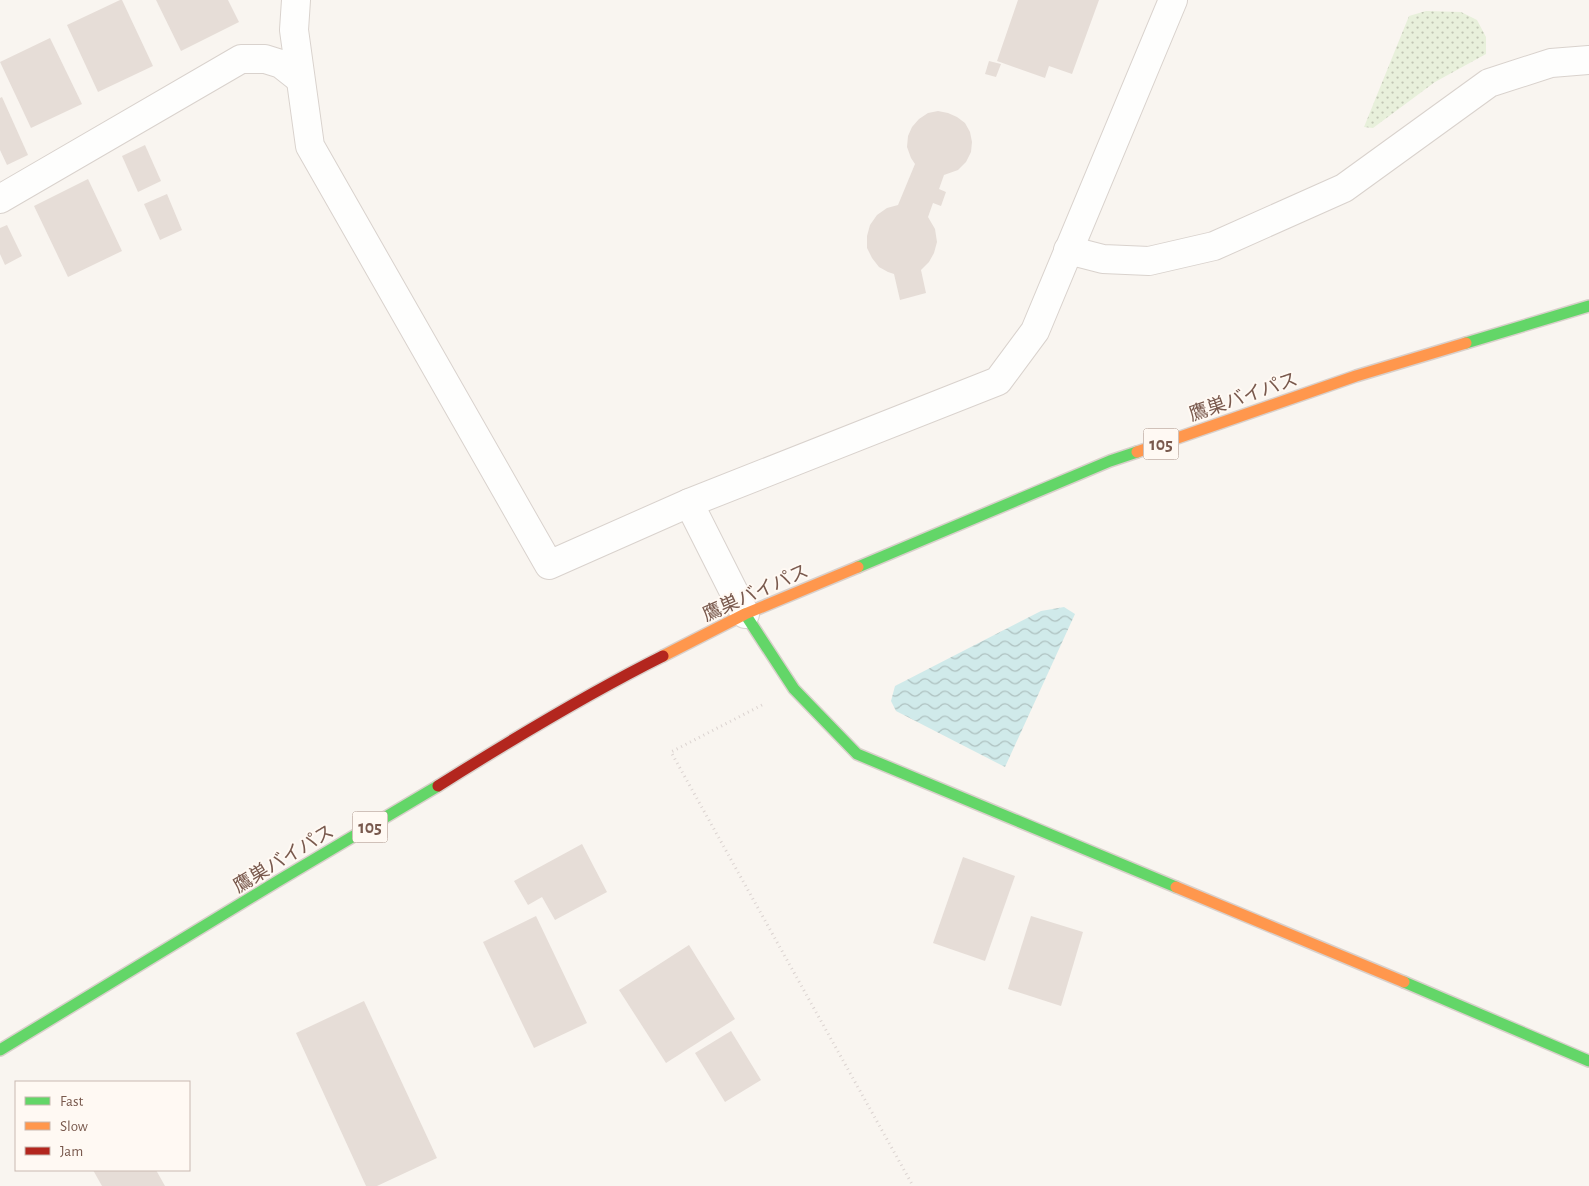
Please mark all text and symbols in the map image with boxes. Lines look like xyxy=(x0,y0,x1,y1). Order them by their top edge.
street label: 鷹巣バイパス xyxy=(1186,368,1300,425)
road number: 105 xyxy=(1144,428,1178,459)
street label: 鷹巣バイパス xyxy=(699,560,811,625)
road number: 105 xyxy=(352,812,388,842)
street label: 鷹巣バイパス xyxy=(229,820,337,897)
legend xyxy=(15,1081,190,1171)
text: Fast xyxy=(60,1094,84,1109)
text: Slow xyxy=(60,1119,88,1134)
text: Jam xyxy=(60,1144,83,1159)

